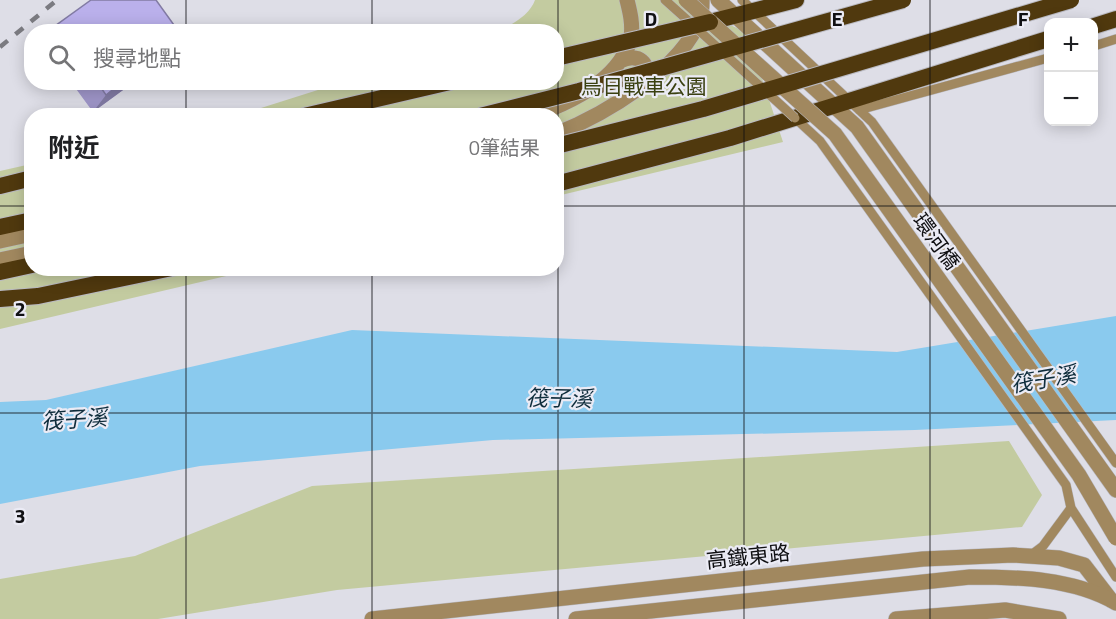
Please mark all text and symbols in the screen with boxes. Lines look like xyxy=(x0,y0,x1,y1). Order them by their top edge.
text: D xyxy=(645,3,657,34)
text: E xyxy=(831,3,843,34)
text: F xyxy=(1018,3,1029,34)
map controls xyxy=(1044,18,1098,126)
button: + xyxy=(1044,18,1098,72)
search box xyxy=(24,24,564,90)
icon: search xyxy=(45,41,78,74)
text: 搜尋地點 xyxy=(93,41,181,75)
park label: 烏日戰車公園 xyxy=(581,70,707,102)
button: − xyxy=(1044,72,1098,126)
text: 附近 xyxy=(48,128,100,167)
text: 0筆結果 xyxy=(469,132,540,163)
street label: 環河橋 xyxy=(906,206,968,276)
text: 2 xyxy=(14,293,26,324)
water label: 筏子溪 xyxy=(1008,356,1081,401)
water label: 筏子溪 xyxy=(526,380,595,416)
water label: 筏子溪 xyxy=(40,400,111,438)
text: 3 xyxy=(14,500,26,531)
street label: 高鐵東路 xyxy=(705,536,791,576)

